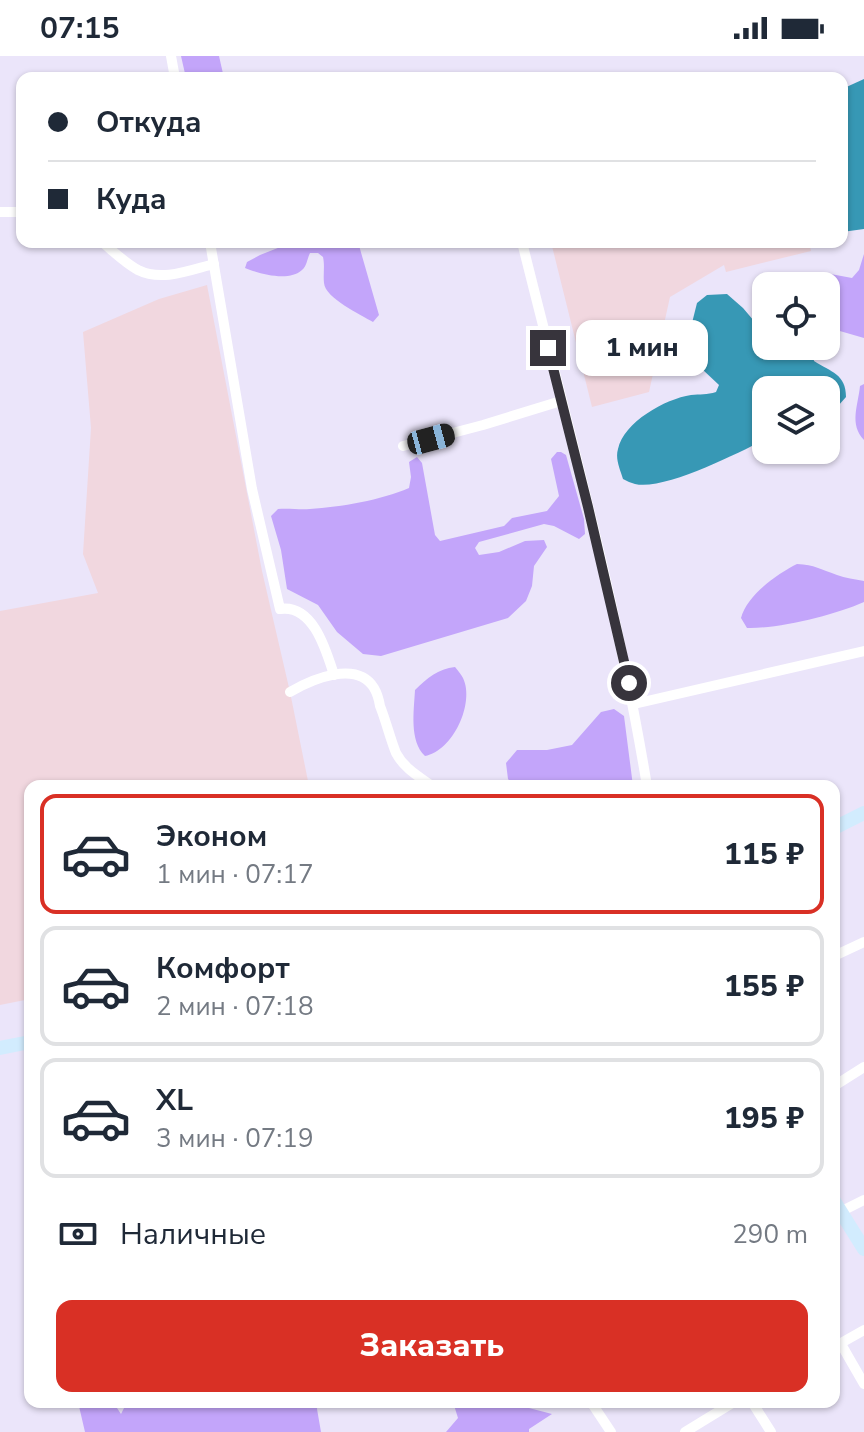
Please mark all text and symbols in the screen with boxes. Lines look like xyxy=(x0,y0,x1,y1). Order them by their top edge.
text: 07:15 xyxy=(40,8,119,49)
text: Откуда xyxy=(96,102,202,143)
text: Куда xyxy=(96,179,167,220)
map controls xyxy=(752,272,840,464)
button: locate xyxy=(752,272,840,360)
callout: 1 мин xyxy=(576,320,708,376)
route end xyxy=(530,330,566,366)
text: 1 мин xyxy=(605,330,679,365)
button: layers xyxy=(752,376,840,464)
car xyxy=(405,421,457,457)
route start xyxy=(611,665,647,701)
text: Эконом xyxy=(156,816,267,857)
icon: car xyxy=(60,818,132,890)
text: 115 ₽ xyxy=(724,834,804,875)
text: 1 мин · 07:17 xyxy=(156,857,313,892)
text: Комфорт xyxy=(156,948,290,989)
icon: car xyxy=(60,950,132,1022)
text: 155 ₽ xyxy=(724,966,804,1007)
text: 2 мин · 07:18 xyxy=(156,989,313,1024)
text: XL xyxy=(156,1080,193,1121)
icon: car xyxy=(60,1082,132,1154)
text: 195 ₽ xyxy=(724,1098,804,1139)
text: 3 мин · 07:19 xyxy=(156,1121,313,1156)
icon: cash xyxy=(56,1212,100,1256)
text: Наличные xyxy=(120,1214,266,1255)
text: 290 m xyxy=(732,1217,808,1252)
button: Заказать xyxy=(56,1300,808,1392)

